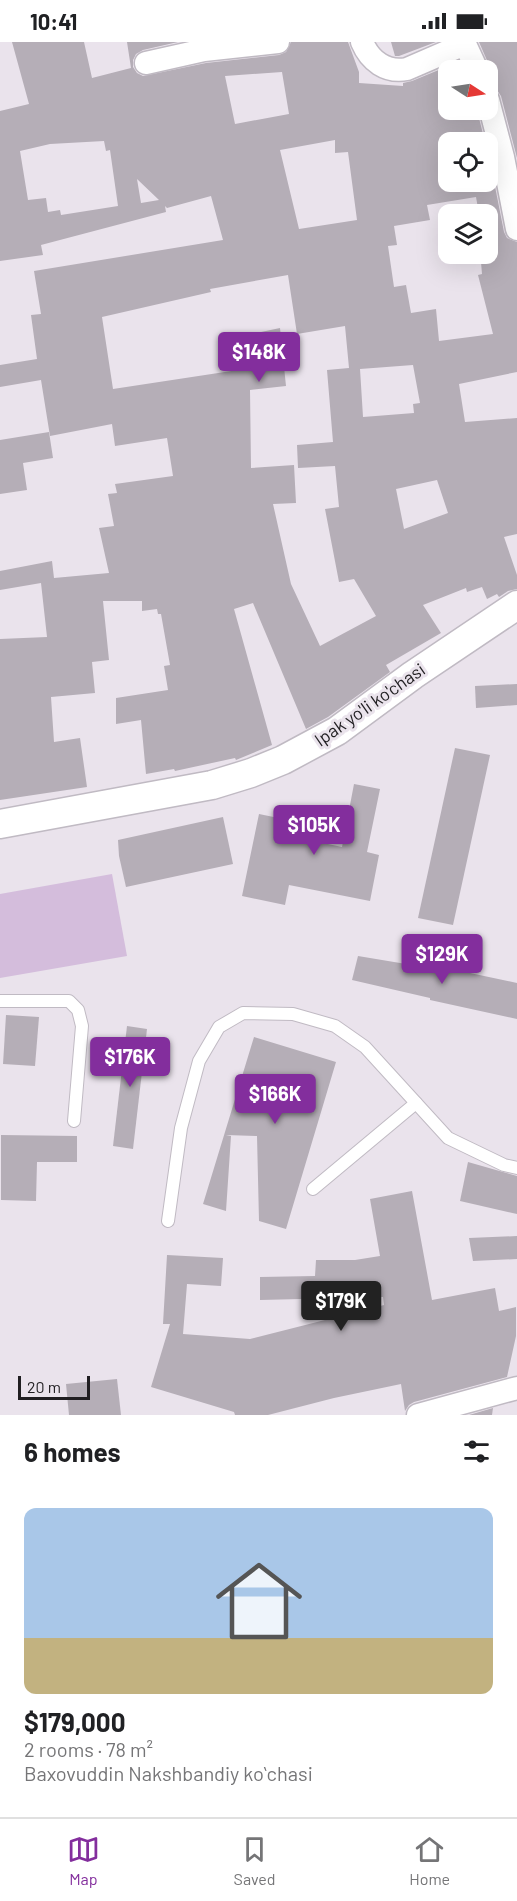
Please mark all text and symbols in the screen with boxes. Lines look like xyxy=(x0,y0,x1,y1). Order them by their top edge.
text: 10:41 xyxy=(30,8,77,34)
north arrow xyxy=(438,60,498,120)
map controls xyxy=(438,60,498,264)
button: locate xyxy=(438,132,498,192)
button: layers xyxy=(438,204,498,264)
pin: $148K xyxy=(217,332,301,383)
text: $148K xyxy=(232,339,286,363)
street label: Ipak yo'li ko'chasi xyxy=(310,658,429,750)
pin: $105K xyxy=(272,805,356,856)
text: $105K xyxy=(287,812,341,836)
pin: $129K xyxy=(400,934,484,985)
text: $129K xyxy=(416,941,468,965)
pin: $176K xyxy=(88,1037,172,1088)
text: $176K xyxy=(104,1044,156,1068)
pin: $166K xyxy=(233,1074,317,1125)
text: $166K xyxy=(249,1081,301,1105)
pin: $179K xyxy=(299,1281,383,1332)
text: $179K xyxy=(315,1288,367,1312)
scale bar xyxy=(18,1373,90,1400)
text: 20 m xyxy=(27,1377,61,1396)
icon: filters xyxy=(460,1435,493,1468)
text: 6 homes xyxy=(24,1436,121,1467)
icon: home xyxy=(205,1547,313,1655)
text: $179,000 xyxy=(24,1706,125,1737)
text: 2 rooms · 78 m² xyxy=(24,1737,153,1761)
text: Baxovuddin Nakshbandiy koʻchasi xyxy=(24,1761,313,1785)
tab: Map xyxy=(67,1833,100,1888)
tab: Saved xyxy=(234,1833,276,1888)
tab: Home xyxy=(409,1833,450,1888)

